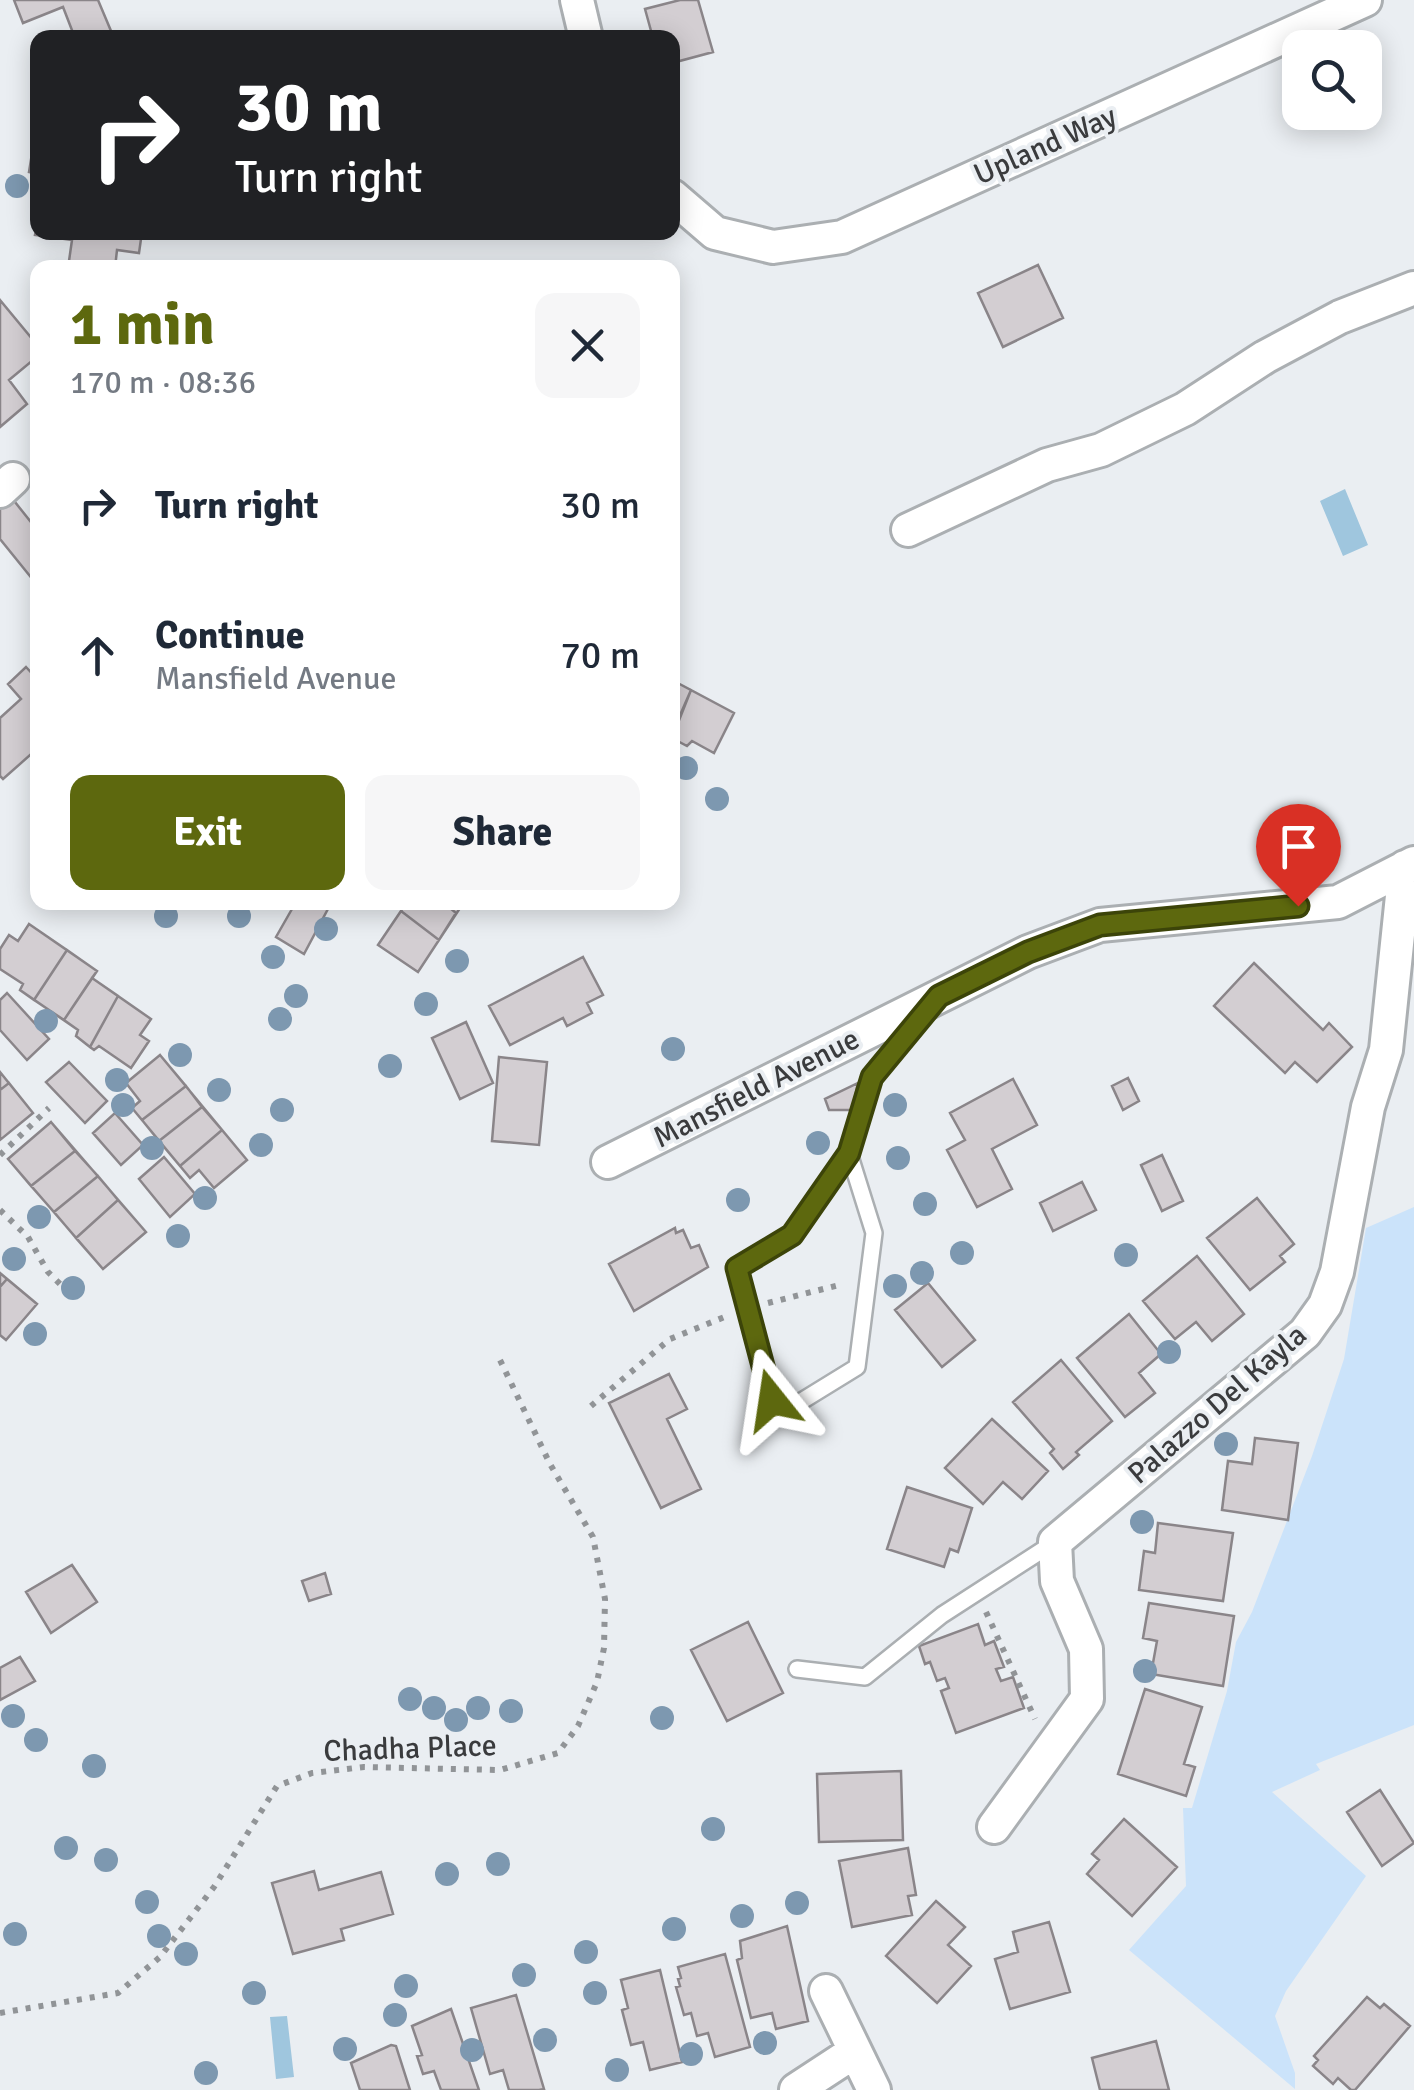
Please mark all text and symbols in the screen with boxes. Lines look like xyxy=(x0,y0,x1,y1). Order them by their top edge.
map controls xyxy=(1282,30,1382,130)
button: search xyxy=(1282,30,1382,130)
text: 30 m xyxy=(235,64,383,150)
icon: right xyxy=(70,70,200,200)
street label: Upland Way xyxy=(968,98,1122,193)
text: Turn right xyxy=(235,150,423,205)
text: 1 min xyxy=(70,288,215,362)
button: close xyxy=(535,293,640,398)
text: 170 m · 08:36 xyxy=(70,363,256,402)
icon: right xyxy=(70,478,125,533)
text: Turn right xyxy=(155,482,319,529)
text: 30 m xyxy=(560,482,640,529)
text: Continue xyxy=(155,612,305,659)
icon: ahead xyxy=(70,628,125,683)
text: 70 m xyxy=(560,632,640,679)
text: Mansfield Avenue xyxy=(155,659,396,698)
button: Exit xyxy=(70,775,345,890)
button: Share xyxy=(365,775,640,890)
pin xyxy=(1256,804,1341,907)
icon: arrive xyxy=(1271,819,1326,874)
street label: Mansfield Avenue xyxy=(647,1021,865,1156)
street label: Palazzo Del Kayla xyxy=(1120,1317,1314,1492)
position arrow xyxy=(720,1348,824,1452)
street label: Chadha Place xyxy=(323,1727,497,1770)

